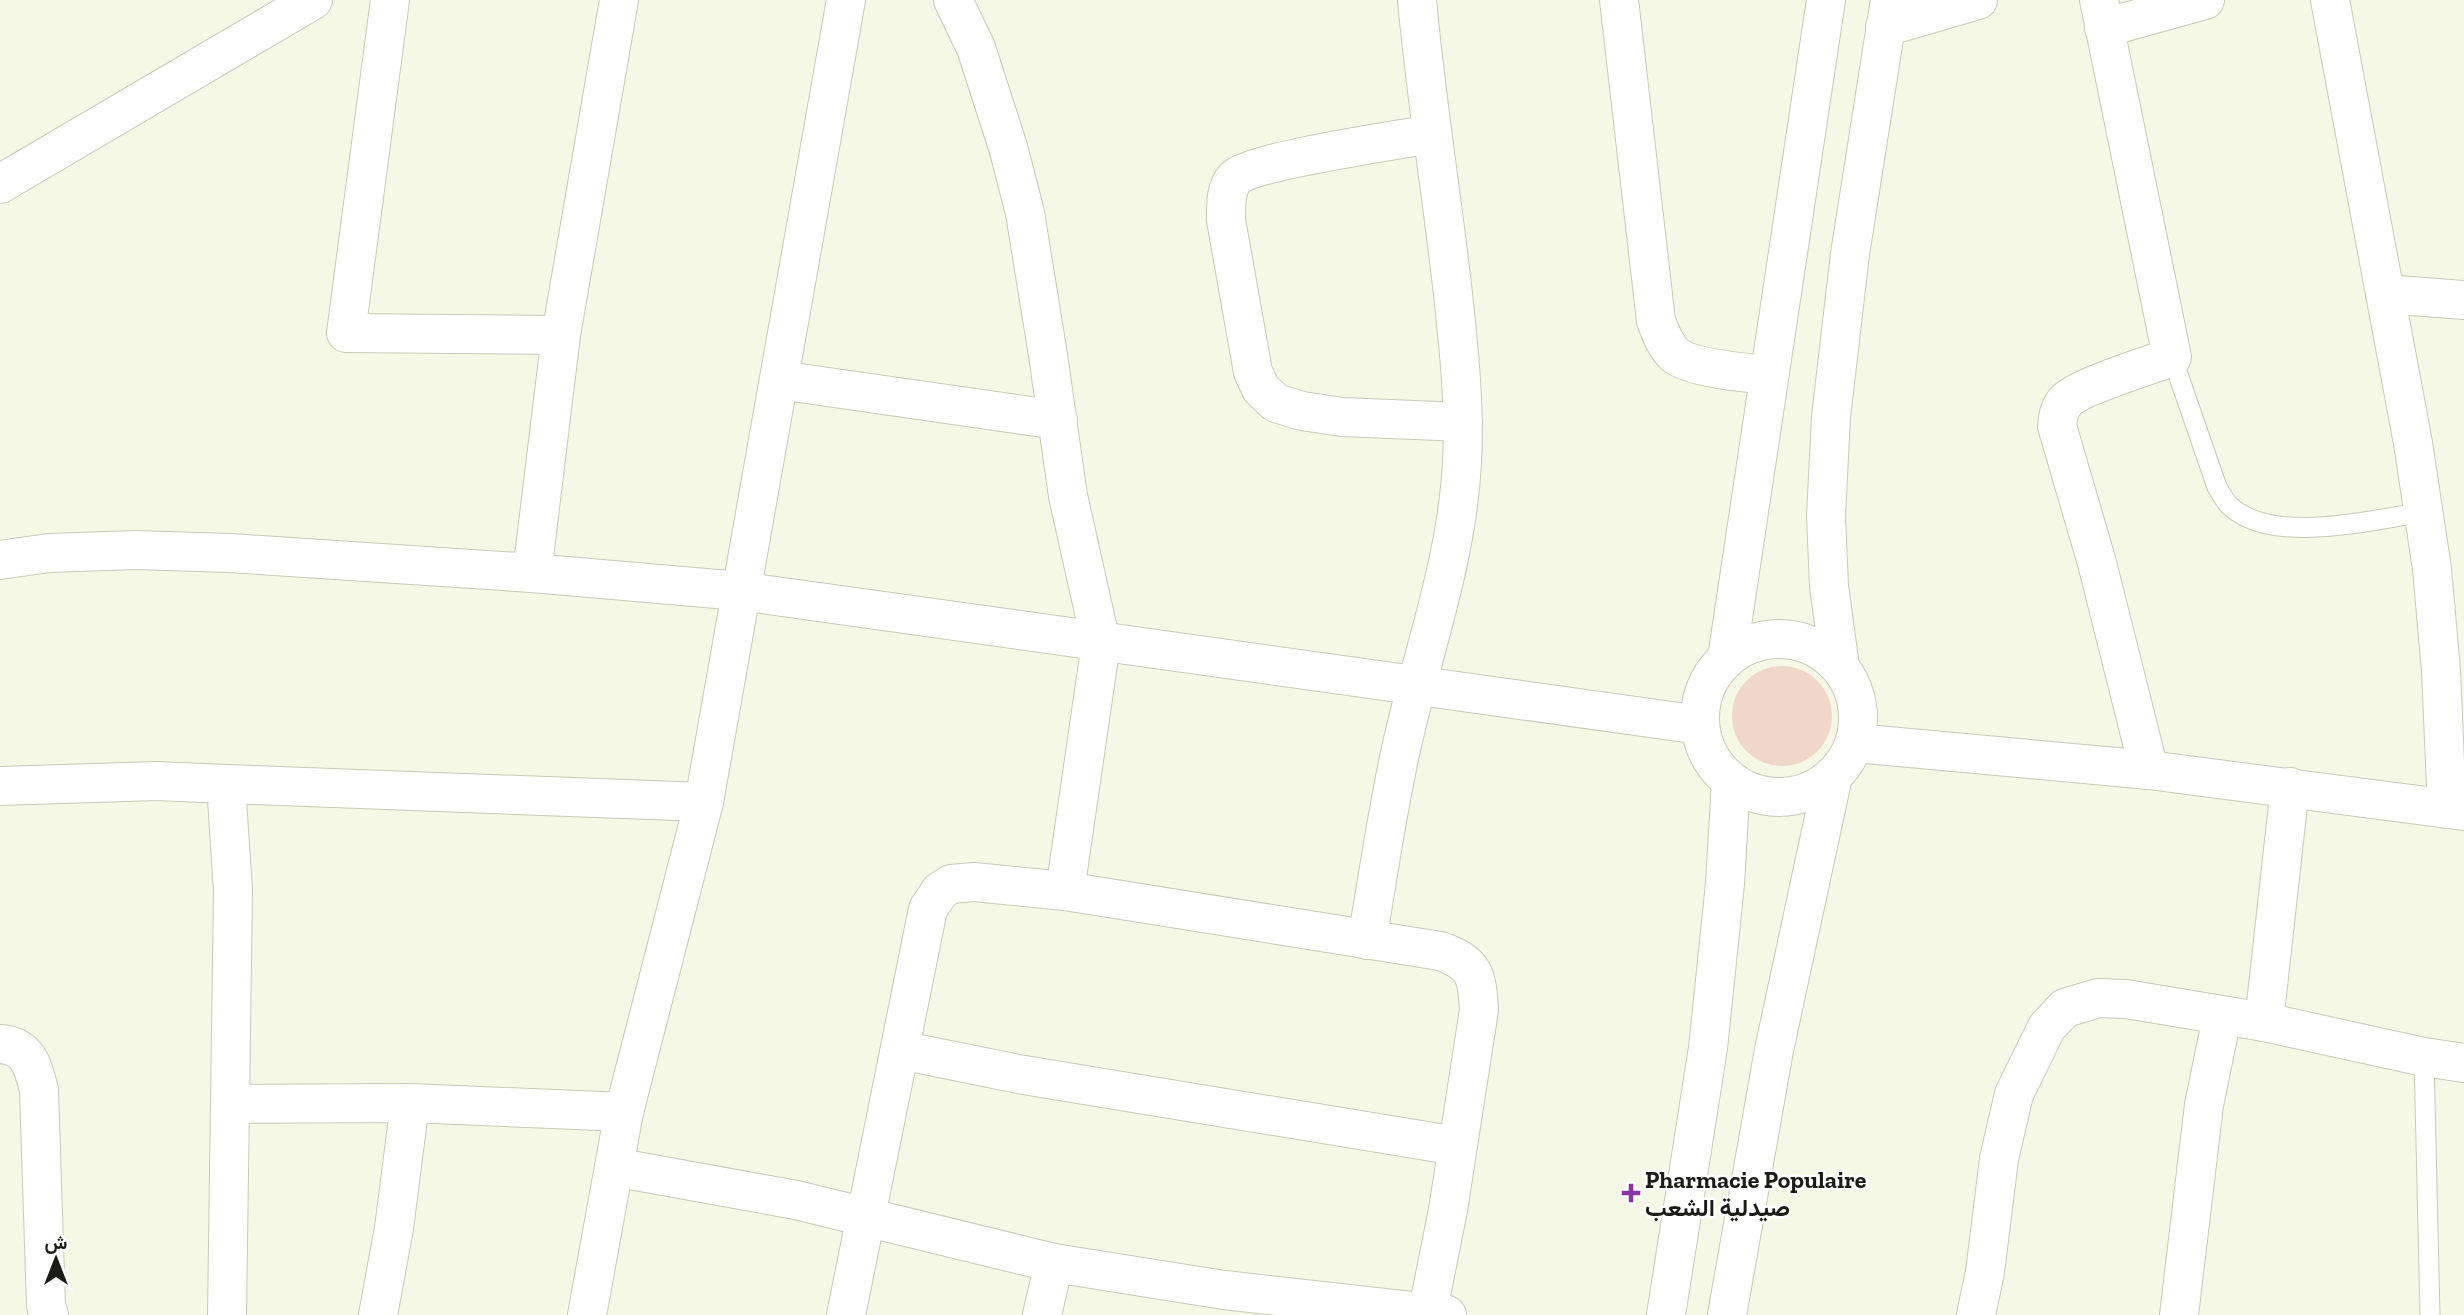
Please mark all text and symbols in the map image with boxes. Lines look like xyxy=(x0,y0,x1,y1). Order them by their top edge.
place label: Pharmacie Populaire صيدلية الشعب xyxy=(1645,1165,1867,1222)
marker: Pharmacie Populaire صيدلية الشعب xyxy=(1623,1185,1639,1201)
north arrow xyxy=(21,1224,91,1294)
text: ش xyxy=(45,1231,68,1254)

